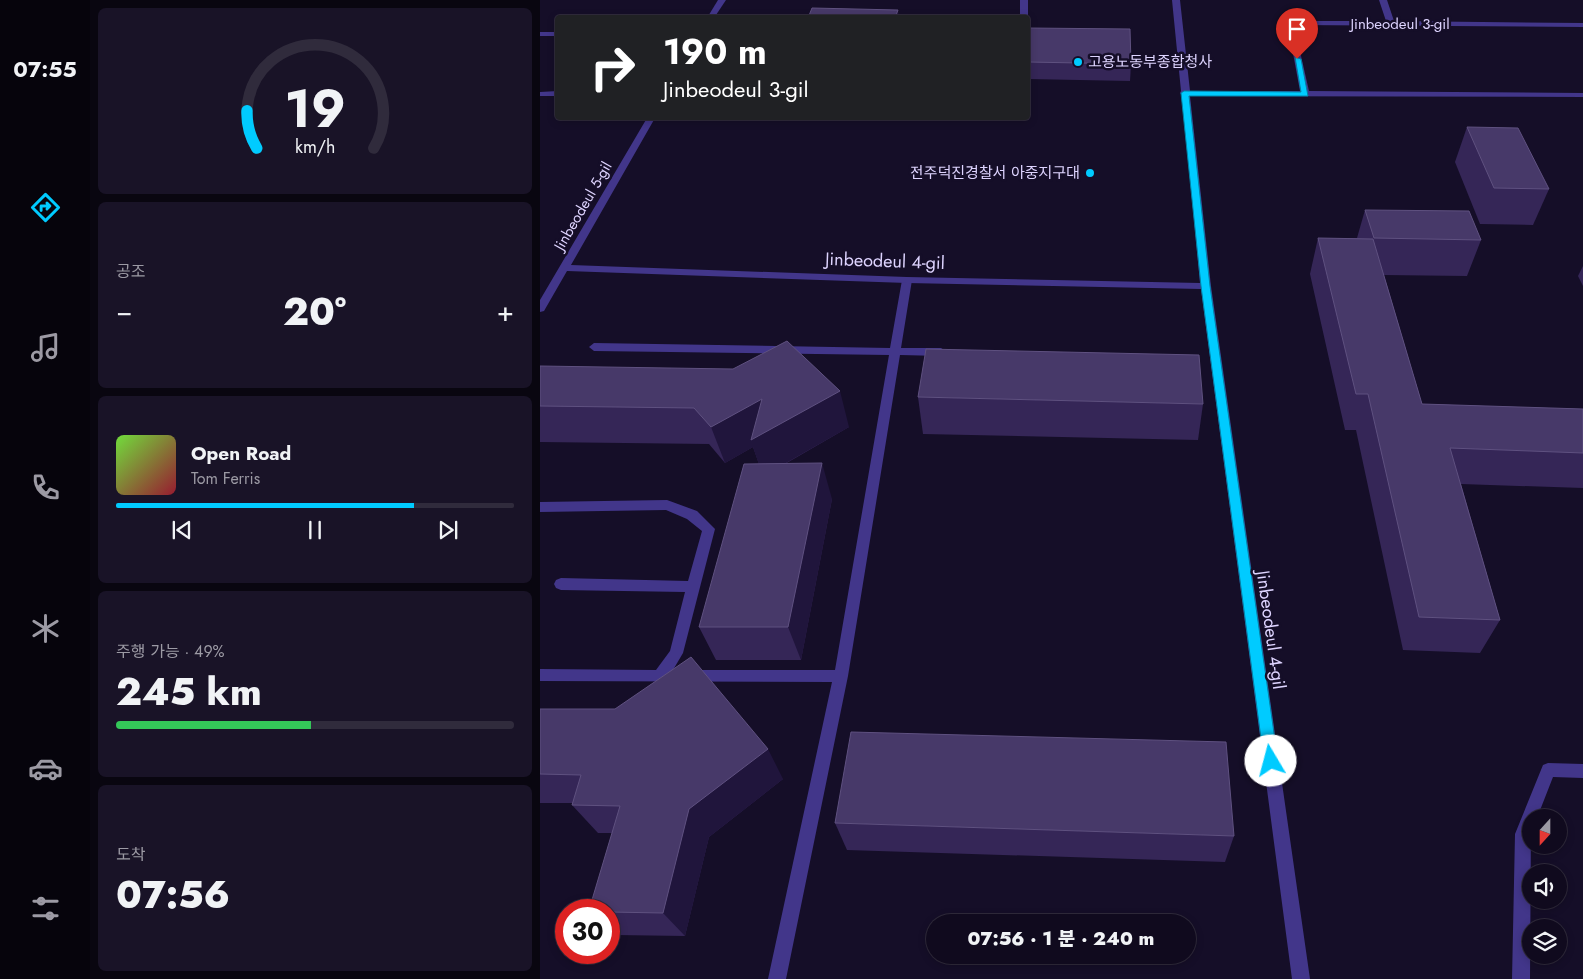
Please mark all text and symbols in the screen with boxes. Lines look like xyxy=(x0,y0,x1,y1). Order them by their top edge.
pin xyxy=(1276,8,1318,59)
street label: Jinbeodeul 3-gil xyxy=(1348,13,1450,35)
icon: arrive xyxy=(1283,15,1311,43)
text: 190 m xyxy=(663,27,767,77)
icon: right xyxy=(580,35,645,100)
place label: 고용노동부종합청사 xyxy=(1088,51,1212,73)
text: 07:55 xyxy=(13,53,77,85)
marker: 고용노동부종합청사 xyxy=(1072,56,1084,68)
text: 19 xyxy=(284,71,346,147)
text: Jinbeodeul 3-gil xyxy=(663,73,808,105)
text: km/h xyxy=(295,134,335,160)
street label: Jinbeodeul 5-gil xyxy=(548,157,617,256)
place label: 전주덕진경찰서 아중지구대 xyxy=(910,162,1080,184)
marker: 전주덕진경찰서 아중지구대 xyxy=(1084,167,1096,179)
icon: directions xyxy=(28,190,63,225)
street label: Jinbeodeul 4-gil xyxy=(823,246,945,276)
text: 공조 xyxy=(116,260,145,283)
text: 20° xyxy=(283,284,346,339)
text: − xyxy=(116,291,133,332)
text: + xyxy=(497,291,514,332)
icon: music xyxy=(28,330,63,365)
text: Open Road xyxy=(191,440,291,467)
text: Tom Ferris xyxy=(191,467,260,490)
icon: phone xyxy=(28,470,63,505)
icon: previous xyxy=(168,516,196,544)
icon: pause xyxy=(301,516,329,544)
icon: next xyxy=(434,516,462,544)
street label: Jinbeodeul 4-gil xyxy=(1250,567,1292,691)
icon: climate xyxy=(28,611,63,646)
text: 주행 가능 · 49% xyxy=(116,640,225,663)
text: 245 km xyxy=(116,664,262,719)
position arrow xyxy=(1244,734,1296,786)
icon: car xyxy=(28,751,63,786)
north arrow xyxy=(1522,809,1568,854)
map controls xyxy=(1522,809,1567,964)
text: 도착 xyxy=(116,843,145,866)
button: sound xyxy=(1522,864,1567,909)
text: 07:56 xyxy=(116,867,230,922)
icon: filters xyxy=(28,891,63,926)
speed limit sign: 30 xyxy=(555,899,620,964)
button: layers xyxy=(1522,919,1567,964)
text: 07:56 · 1 분 · 240 m xyxy=(968,925,1154,952)

